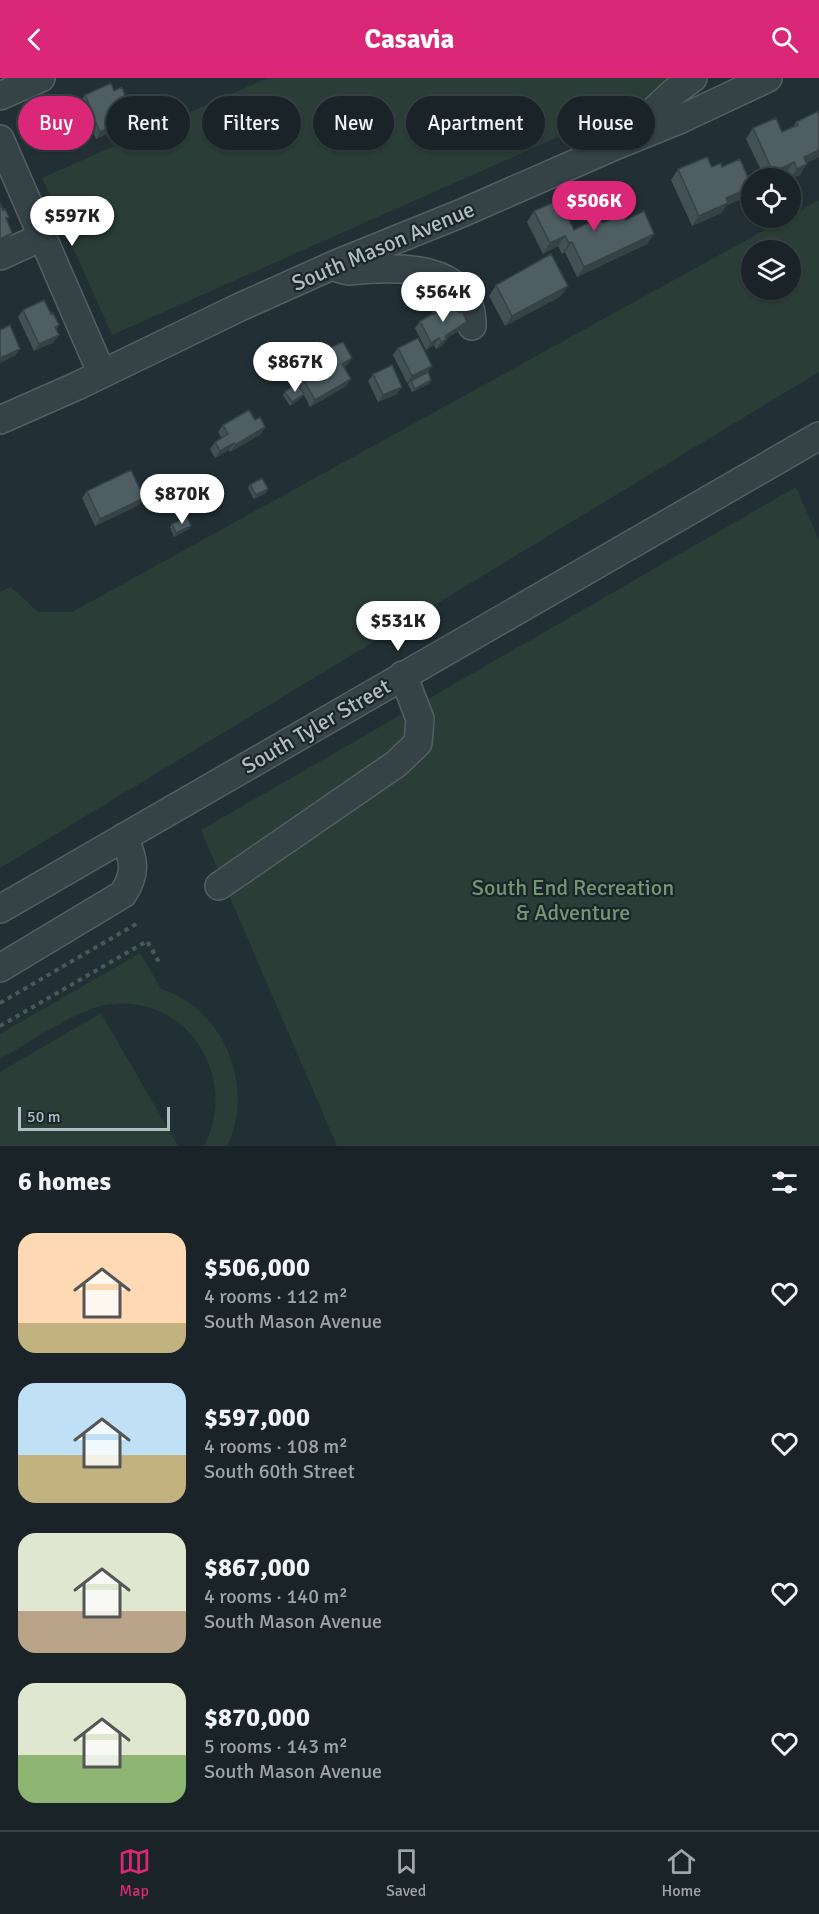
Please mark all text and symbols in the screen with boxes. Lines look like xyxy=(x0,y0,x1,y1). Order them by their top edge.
icon: back xyxy=(18,23,51,56)
text: Casavia xyxy=(365,23,454,56)
icon: search xyxy=(768,23,801,56)
chip: Buy xyxy=(18,96,94,150)
chip: Rent xyxy=(106,96,190,150)
chip: Filters xyxy=(202,96,301,150)
chip: New xyxy=(313,96,394,150)
chip: Apartment xyxy=(406,96,545,150)
chip: House xyxy=(557,96,655,150)
map controls xyxy=(741,168,801,300)
button: locate xyxy=(741,168,801,228)
pin: $506K xyxy=(552,181,636,232)
text: $506K xyxy=(566,188,622,213)
street label: South Mason Avenue xyxy=(288,195,478,297)
pin: $597K xyxy=(30,196,114,247)
text: $597K xyxy=(44,203,100,228)
button: layers xyxy=(741,240,801,300)
pin: $564K xyxy=(401,272,485,323)
text: $564K xyxy=(415,279,471,304)
pin: $867K xyxy=(253,342,337,393)
text: $867K xyxy=(267,349,323,374)
pin: $870K xyxy=(140,474,224,525)
text: $870K xyxy=(154,481,210,506)
pin: $531K xyxy=(356,601,440,652)
text: $531K xyxy=(370,608,426,633)
street label: South Tyler Street xyxy=(237,672,395,780)
park label: South End Recreation & Adventure xyxy=(472,874,674,926)
scale bar xyxy=(18,1104,170,1132)
text: 50 m xyxy=(27,1107,61,1127)
text: 6 homes xyxy=(18,1166,111,1198)
icon: filters xyxy=(768,1166,801,1199)
text: $506,000 xyxy=(204,1252,310,1284)
icon: home xyxy=(66,1257,138,1329)
icon: heart xyxy=(768,1277,801,1310)
text: 4 rooms · 112 m² xyxy=(204,1284,348,1309)
text: South Mason Avenue xyxy=(204,1309,382,1334)
text: $597,000 xyxy=(204,1402,310,1434)
icon: home xyxy=(66,1407,138,1479)
icon: heart xyxy=(768,1427,801,1460)
text: 4 rooms · 108 m² xyxy=(204,1434,348,1459)
text: South 60th Street xyxy=(204,1459,355,1484)
text: $867,000 xyxy=(204,1552,310,1584)
icon: home xyxy=(66,1557,138,1629)
icon: heart xyxy=(768,1577,801,1610)
text: 4 rooms · 140 m² xyxy=(204,1584,348,1609)
text: South Mason Avenue xyxy=(204,1609,382,1634)
text: $870,000 xyxy=(204,1702,310,1734)
icon: home xyxy=(66,1707,138,1779)
icon: heart xyxy=(768,1727,801,1760)
text: 5 rooms · 143 m² xyxy=(204,1734,348,1759)
text: South Mason Avenue xyxy=(204,1759,382,1784)
tab: Map xyxy=(118,1845,151,1901)
tab: Saved xyxy=(386,1845,426,1901)
tab: Home xyxy=(661,1845,701,1901)

